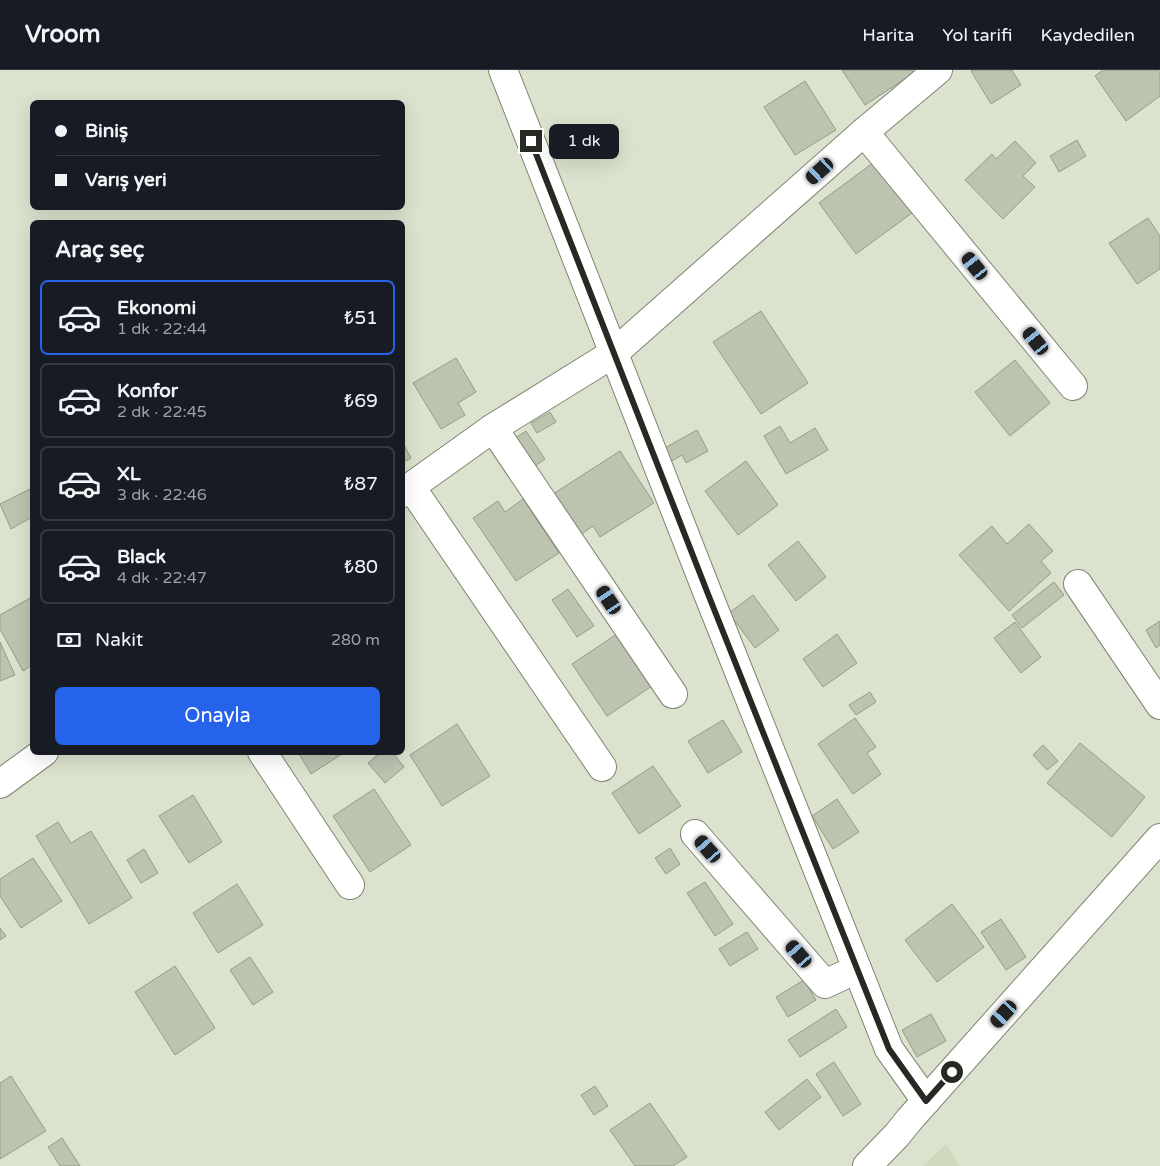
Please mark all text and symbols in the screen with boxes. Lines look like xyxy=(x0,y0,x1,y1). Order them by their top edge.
text: Vroom xyxy=(25,20,101,49)
text: Harita xyxy=(862,24,914,46)
text: Yol tarifi xyxy=(942,24,1012,46)
text: Kaydedilen xyxy=(1040,24,1135,46)
text: Biniş xyxy=(85,120,128,142)
callout: 1 dk xyxy=(548,124,618,158)
route end xyxy=(520,130,542,152)
text: 1 dk xyxy=(567,131,601,151)
car xyxy=(803,155,836,187)
text: Varış yeri xyxy=(85,169,167,191)
text: Araç seç xyxy=(55,237,144,263)
car xyxy=(959,250,990,282)
icon: car xyxy=(57,295,102,340)
text: Ekonomi xyxy=(117,297,196,319)
text: ₺51 xyxy=(344,307,378,329)
text: 1 dk · 22:44 xyxy=(117,319,207,339)
car xyxy=(1020,325,1051,357)
icon: car xyxy=(57,378,102,423)
text: Konfor xyxy=(117,380,178,402)
text: ₺69 xyxy=(344,390,378,412)
text: 2 dk · 22:45 xyxy=(117,402,207,422)
icon: car xyxy=(57,461,102,506)
text: XL xyxy=(117,463,141,485)
text: ₺87 xyxy=(344,473,378,495)
text: 3 dk · 22:46 xyxy=(117,485,207,505)
icon: car xyxy=(57,544,102,589)
text: Black xyxy=(117,546,166,568)
text: ₺80 xyxy=(344,556,378,578)
text: 4 dk · 22:47 xyxy=(117,568,207,588)
car xyxy=(594,583,623,617)
icon: cash xyxy=(55,626,83,654)
text: Nakit xyxy=(95,629,143,651)
text: 280 m xyxy=(331,630,380,650)
button: Onayla xyxy=(55,687,380,745)
car xyxy=(692,833,723,865)
car xyxy=(783,938,814,970)
car xyxy=(988,998,1019,1030)
route start xyxy=(941,1061,963,1083)

